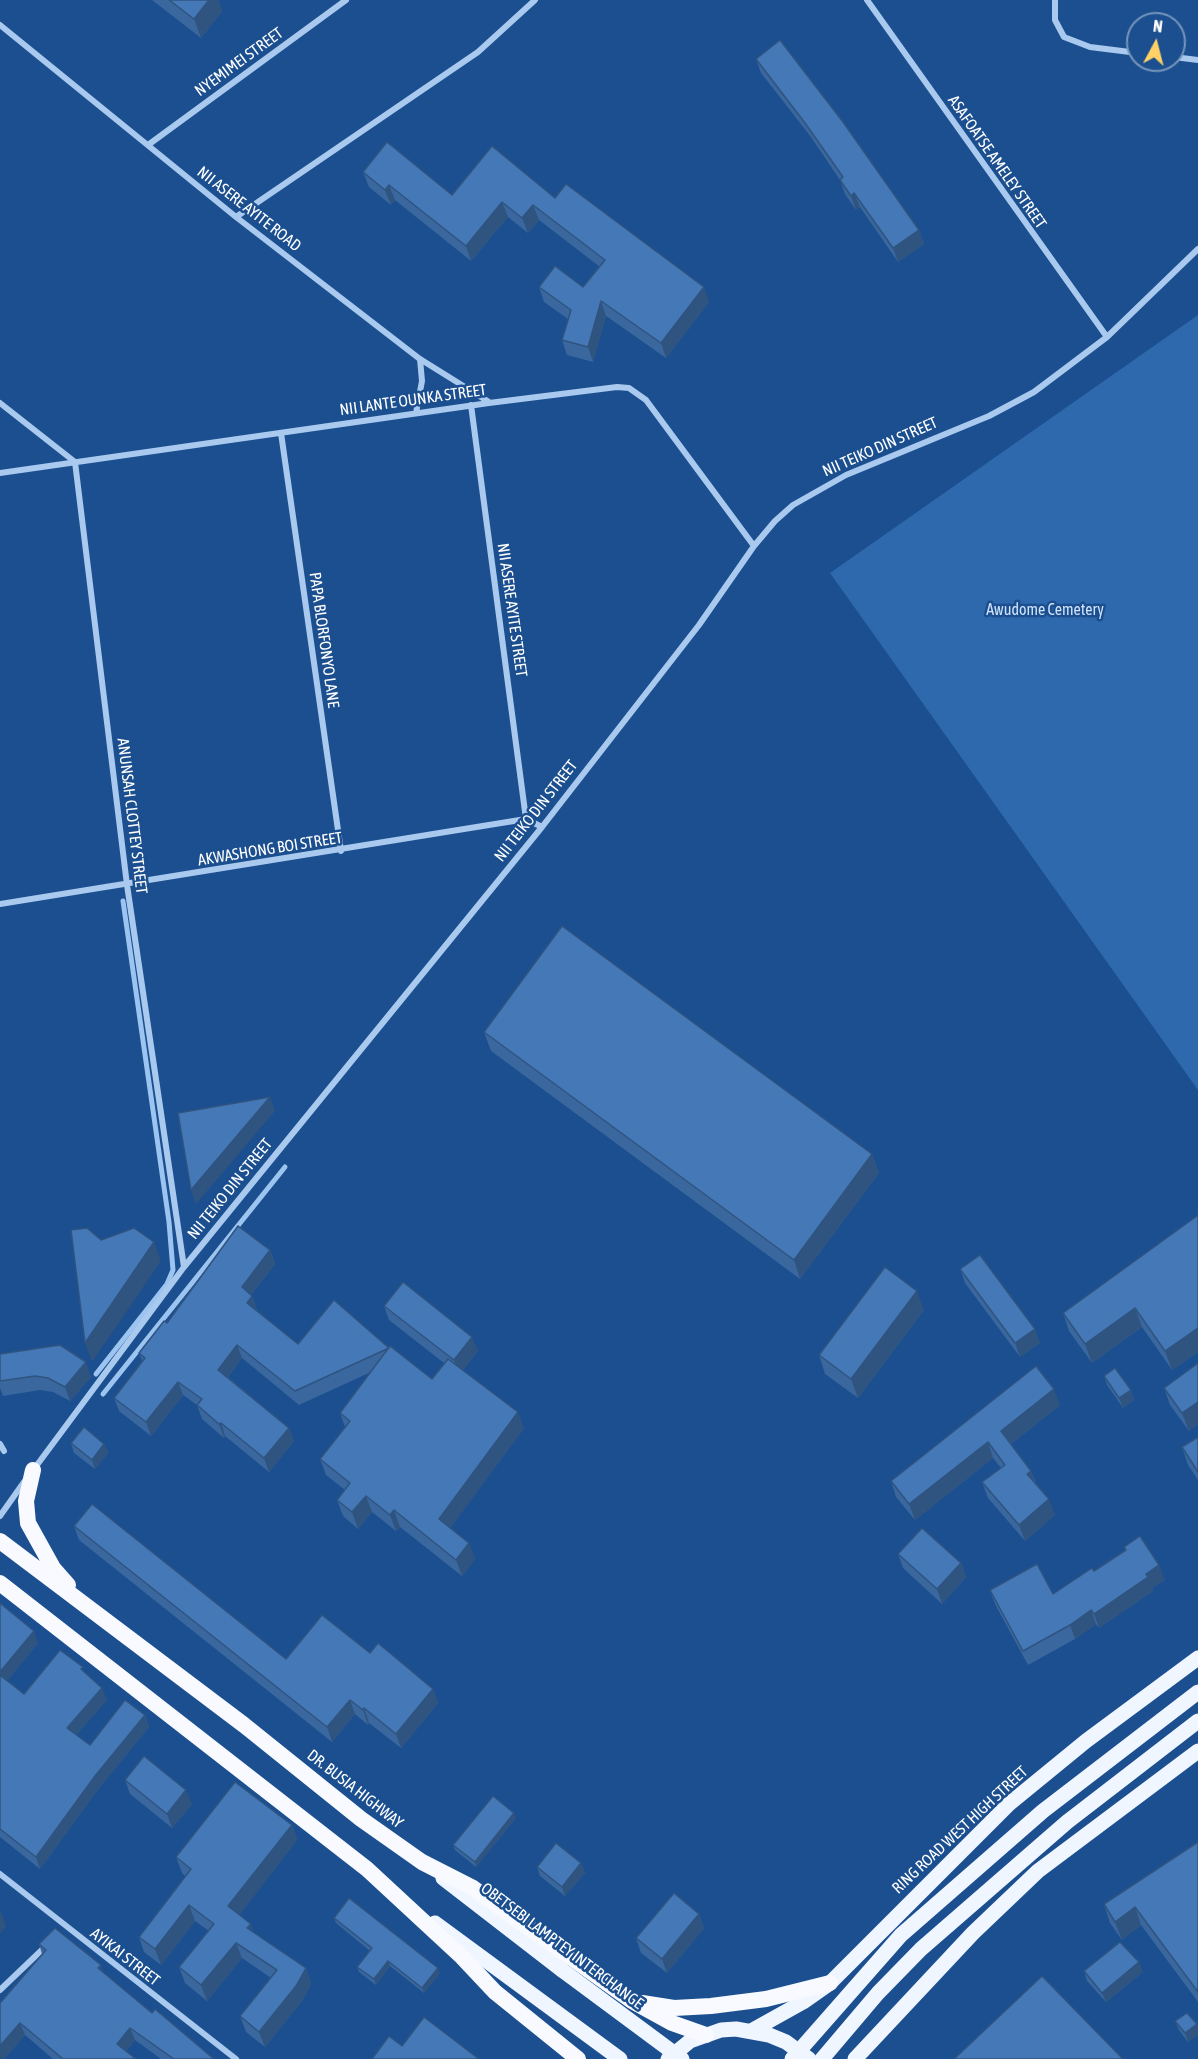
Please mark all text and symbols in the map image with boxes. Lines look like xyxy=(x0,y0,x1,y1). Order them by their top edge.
north arrow xyxy=(1126,12,1186,72)
text: N xyxy=(1152,17,1164,36)
street label: NYEMIMEI STREET xyxy=(191,24,287,100)
street label: ASAFOATSE AMELEY STREET xyxy=(944,92,1050,232)
street label: NII ASERE AYITE ROAD xyxy=(193,163,305,255)
street label: NII LANTE OUNKA STREET xyxy=(338,380,488,420)
street label: NII TEIKO DIN STREET xyxy=(820,413,940,481)
street label: NII ASERE AYITE STREET xyxy=(493,542,531,678)
street label: PAPA BLORFONYO LANE xyxy=(305,571,343,709)
park label: Awudome Cemetery xyxy=(986,600,1104,620)
street label: ANUNSAH CLOTTEY STREET xyxy=(113,737,151,895)
street label: NII TEIKO DIN STREET xyxy=(490,756,582,866)
street label: AKWASHONG BOI STREET xyxy=(196,828,344,870)
street label: NII TEIKO DIN STREET xyxy=(184,1135,276,1243)
street label: DR. BUSIA HIGHWAY xyxy=(303,1746,407,1832)
street label: RING ROAD WEST HIGH STREET xyxy=(888,1762,1032,1898)
street label: OBETSEBI LAMPTEY INTERCHANGE xyxy=(477,1879,647,2013)
street label: AYIKAI STREET xyxy=(87,1924,163,1990)

